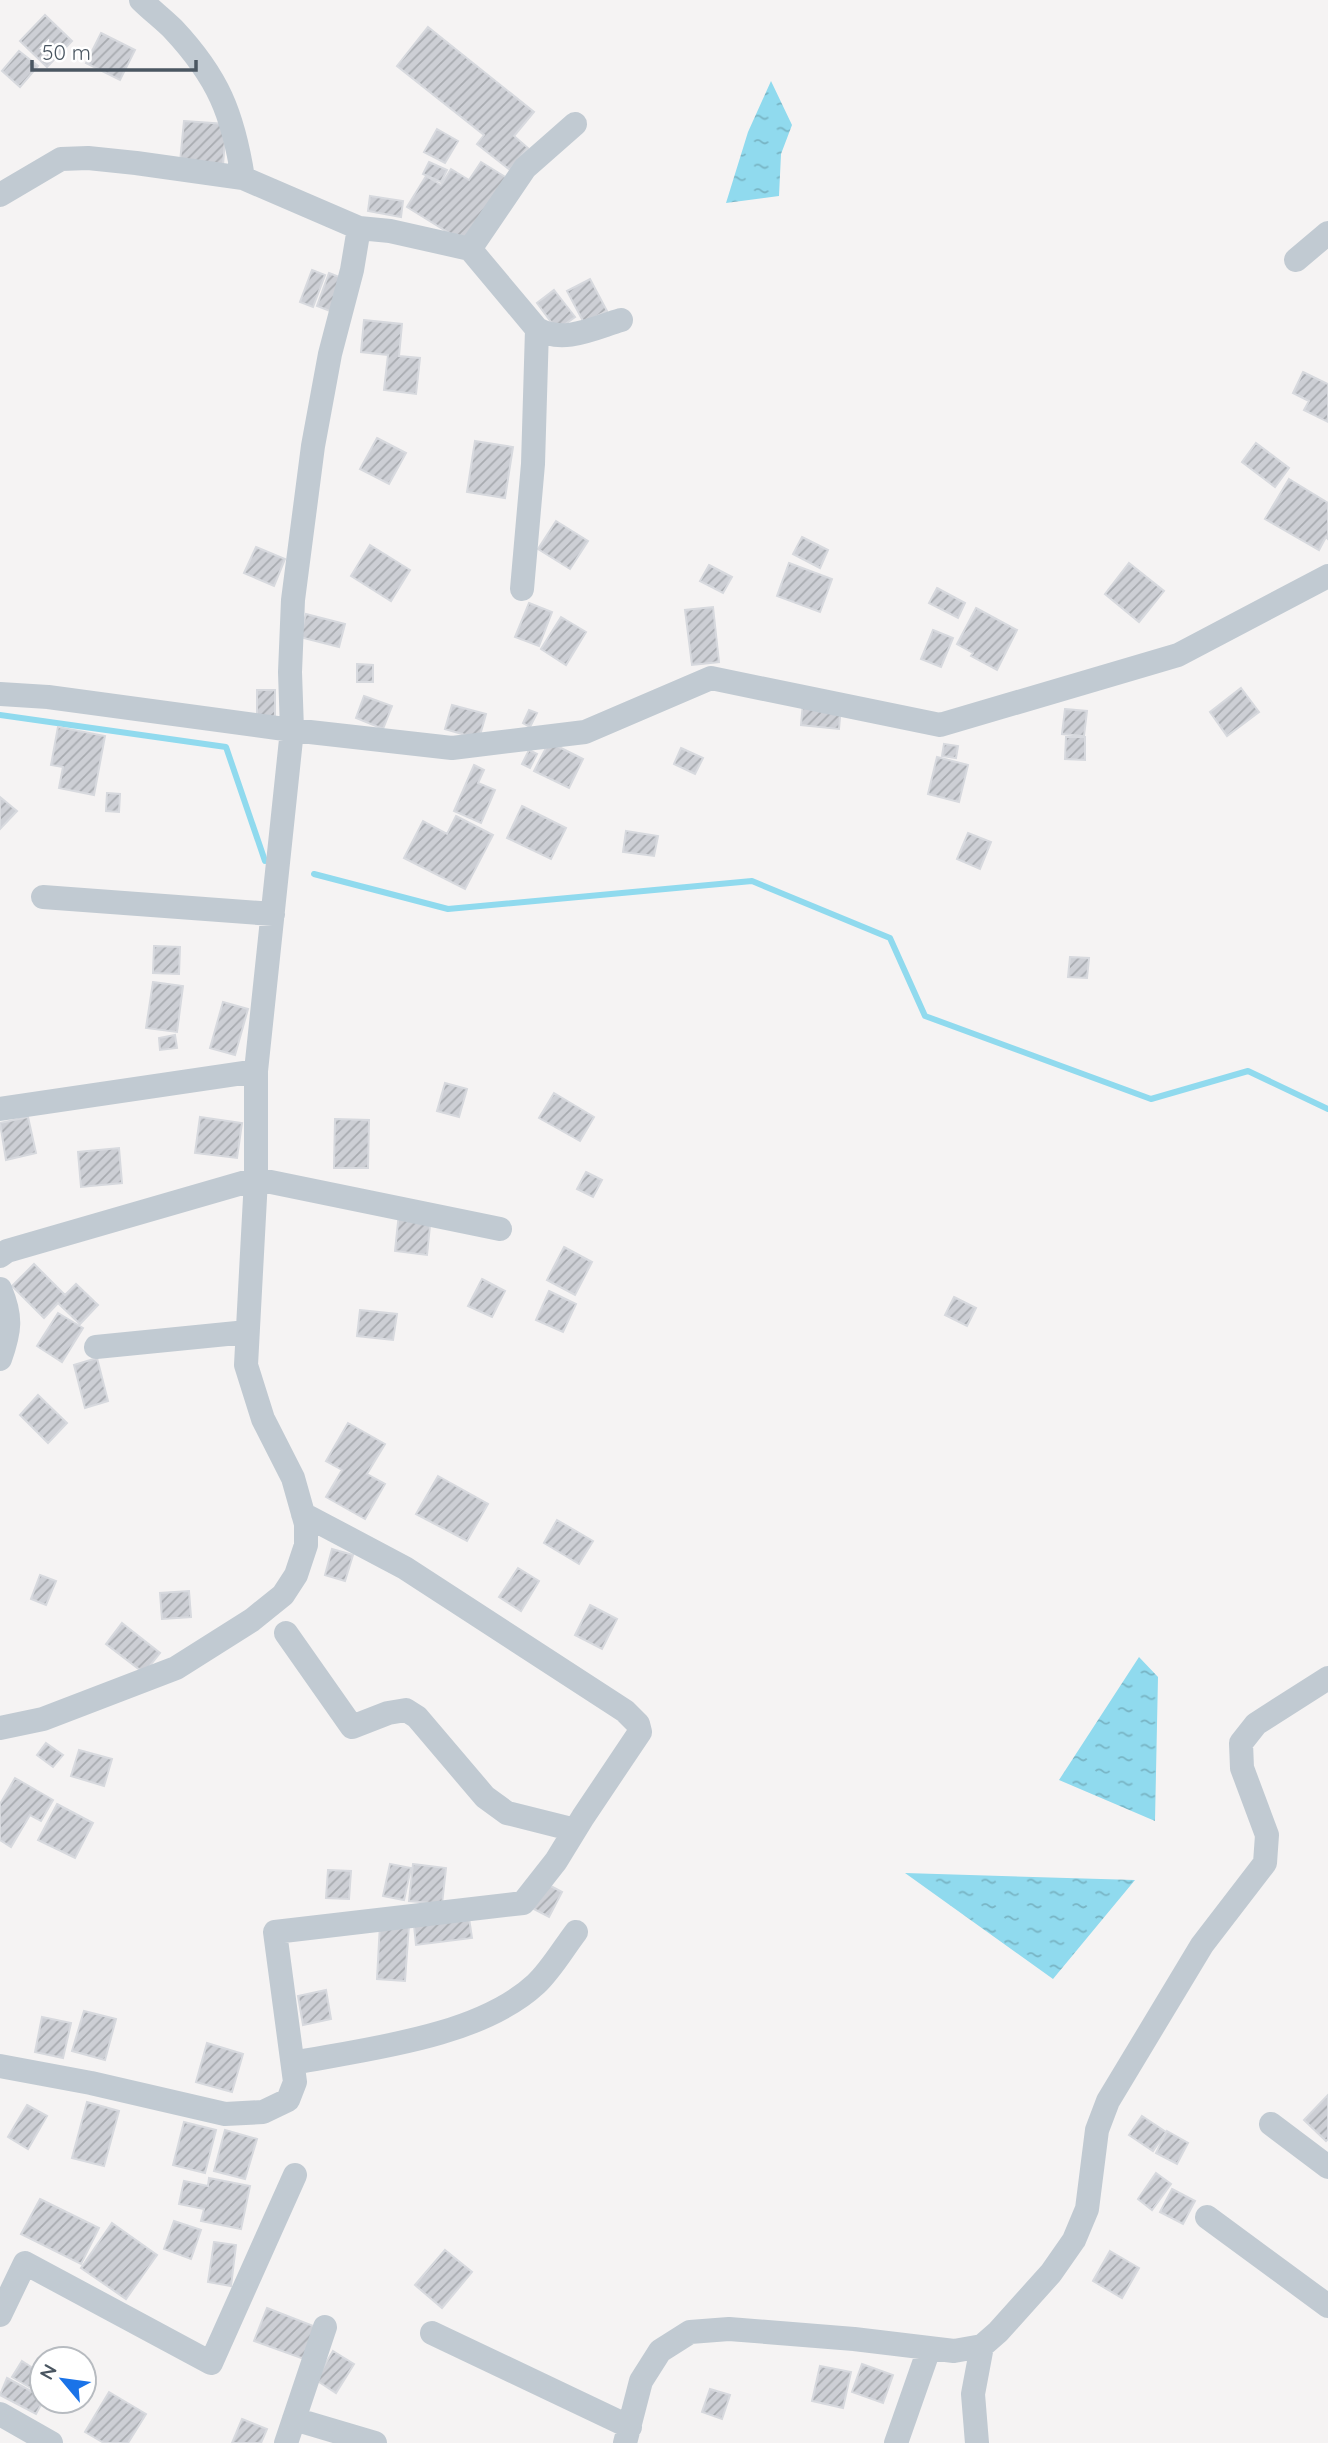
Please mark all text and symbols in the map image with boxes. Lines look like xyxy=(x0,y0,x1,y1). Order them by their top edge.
scale bar xyxy=(32,28,196,72)
text: 50 m xyxy=(42,39,91,65)
north arrow xyxy=(28,2345,98,2415)
text: N xyxy=(34,2360,62,2384)

